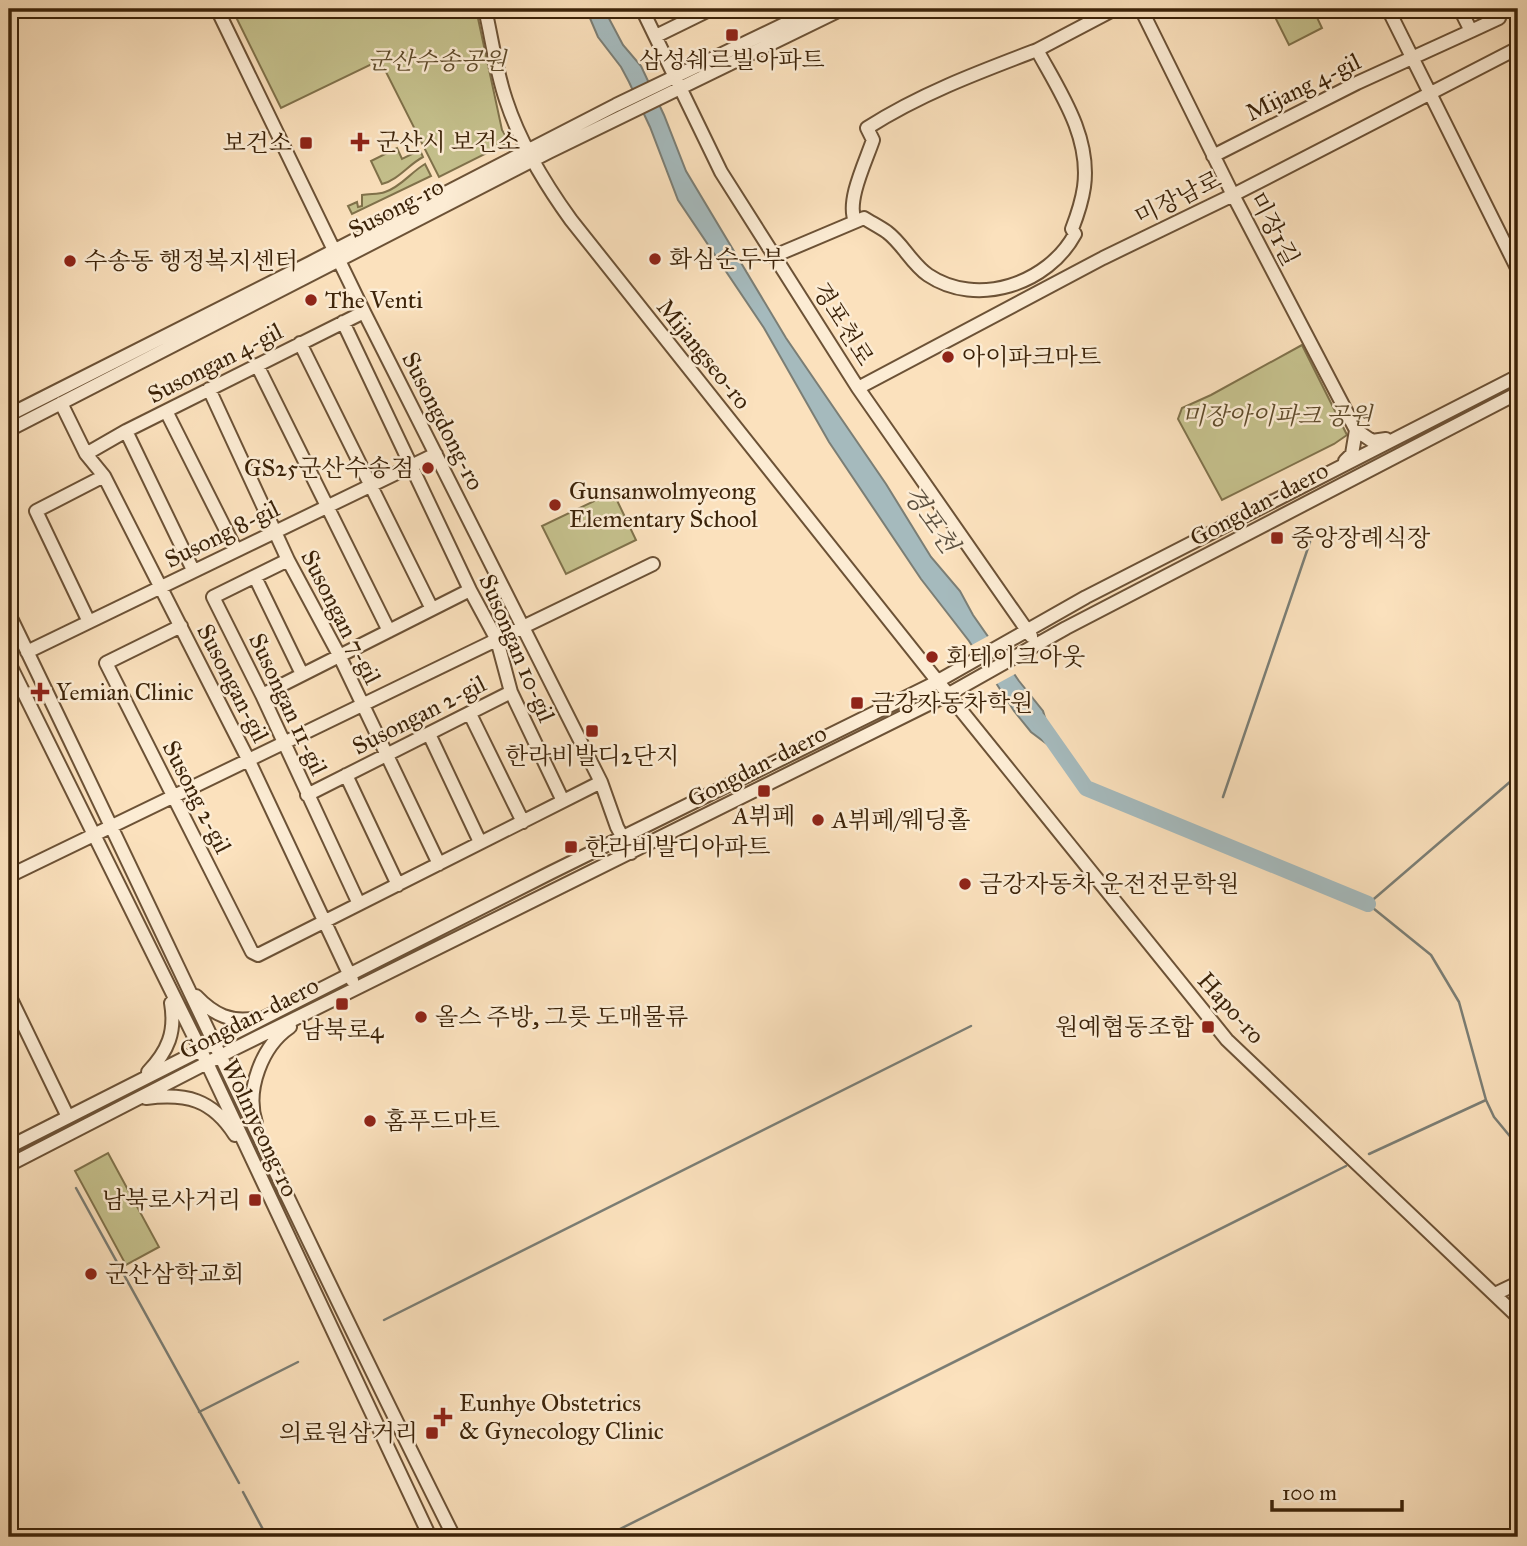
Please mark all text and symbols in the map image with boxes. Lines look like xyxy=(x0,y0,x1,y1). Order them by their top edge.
marker: 삼성쉐르빌아파트 xyxy=(724,27,740,43)
place label: 삼성쉐르빌아파트 xyxy=(639,45,825,75)
park label: 군산수송공원 xyxy=(367,46,508,76)
street label: Mijang 4-gil xyxy=(1241,46,1366,128)
place label: 군산시 보건소 xyxy=(376,127,520,157)
place label: 보건소 xyxy=(222,128,292,158)
marker: 군산시 보건소 xyxy=(350,132,370,152)
marker: 보건소 xyxy=(298,135,314,151)
street label: 미장남로 xyxy=(1130,164,1226,232)
street label: Susong-ro xyxy=(343,171,449,245)
street label: 미장1길 xyxy=(1242,187,1306,271)
place label: 화심순두부 xyxy=(669,244,785,274)
place label: 수송동 행정복지센터 xyxy=(84,246,298,276)
marker: 화심순두부 xyxy=(647,251,663,267)
marker: 수송동 행정복지센터 xyxy=(62,253,78,269)
street label: 경포천로 xyxy=(806,277,880,371)
place label: The Venti xyxy=(325,285,423,315)
marker: The Venti xyxy=(303,292,319,308)
street label: Mijangseo-ro xyxy=(650,293,758,415)
street label: Susongan 4-gil xyxy=(142,316,288,410)
place label: 아이파크마트 xyxy=(962,342,1101,372)
street label: Susongdong-ro xyxy=(395,347,491,495)
marker: 아이파크마트 xyxy=(940,349,956,365)
park label: 미장아이파크 공원 xyxy=(1182,401,1374,431)
place label: GS25군산수송점 xyxy=(244,453,414,483)
street label: Gongdan-daero xyxy=(1185,455,1333,553)
marker: GS25군산수송점 xyxy=(420,460,436,476)
place label: Gunsanwolmyeong Elementary School xyxy=(569,476,758,534)
water label: 경포천 xyxy=(896,479,967,561)
street label: Susong 8-gil xyxy=(160,493,285,575)
marker: Gunsanwolmyeong Elementary School xyxy=(547,497,563,513)
place label: 중앙장례식장 xyxy=(1291,523,1431,553)
marker: 중앙장례식장 xyxy=(1269,530,1285,546)
street label: Susongan 7-gil xyxy=(294,545,388,690)
street label: Susongan 10-gil xyxy=(472,570,562,727)
street label: Susongan-gil xyxy=(190,619,276,748)
street label: Susongan 11-gil xyxy=(242,628,334,780)
place label: 회테이크아웃 xyxy=(946,642,1085,672)
marker: 회테이크아웃 xyxy=(924,649,940,665)
street label: Susongan 2-gil xyxy=(347,668,491,762)
place label: Yemian Clinic xyxy=(56,677,194,707)
marker: Yemian Clinic xyxy=(30,682,50,702)
place label: 금강자동차학원 xyxy=(871,688,1033,718)
marker: 금강자동차학원 xyxy=(849,695,865,711)
street label: Gongdan-daero xyxy=(682,718,832,814)
marker: 한라비발디2단지 xyxy=(584,723,600,739)
street label: Susong 2-gil xyxy=(156,735,239,859)
place label: 한라비발디2단지 xyxy=(505,741,679,771)
marker: A뷔페 xyxy=(756,783,772,799)
place label: A뷔페 xyxy=(732,801,795,831)
place label: A뷔페/웨딩홀 xyxy=(831,805,971,835)
marker: A뷔페/웨딩홀 xyxy=(810,812,826,828)
place label: 한라비발디아파트 xyxy=(585,832,770,862)
marker: 한라비발디아파트 xyxy=(563,839,579,855)
place label: 금강자동차 운전전문학원 xyxy=(979,869,1239,899)
marker: 금강자동차 운전전문학원 xyxy=(957,876,973,892)
street label: Hapo-ro xyxy=(1191,966,1271,1050)
street label: Gongdan-daero xyxy=(174,970,324,1066)
marker: 남북로4 xyxy=(334,996,350,1012)
place label: 올스 주방, 그릇 도매물류 xyxy=(435,1002,689,1032)
marker: 올스 주방, 그릇 도매물류 xyxy=(413,1009,429,1025)
place label: 원예협동조합 xyxy=(1055,1012,1194,1042)
place label: 남북로4 xyxy=(301,1015,384,1045)
marker: 원예협동조합 xyxy=(1200,1019,1216,1035)
street label: Wolmyeong-ro xyxy=(215,1054,305,1202)
place label: 홈푸드마트 xyxy=(384,1106,500,1136)
marker: 홈푸드마트 xyxy=(362,1113,378,1129)
place label: 남북로사거리 xyxy=(102,1185,241,1215)
marker: 남북로사거리 xyxy=(247,1192,263,1208)
place label: 군산삼학교회 xyxy=(105,1259,244,1289)
marker: 군산삼학교회 xyxy=(83,1266,99,1282)
place label: Eunhye Obstetrics & Gynecology Clinic xyxy=(459,1388,664,1446)
marker: Eunhye Obstetrics & Gynecology Clinic xyxy=(433,1407,453,1427)
place label: 의료원삼거리 xyxy=(279,1418,418,1448)
marker: 의료원삼거리 xyxy=(424,1425,440,1441)
scale bar xyxy=(1272,1469,1401,1513)
text: 100 m xyxy=(1282,1480,1337,1506)

